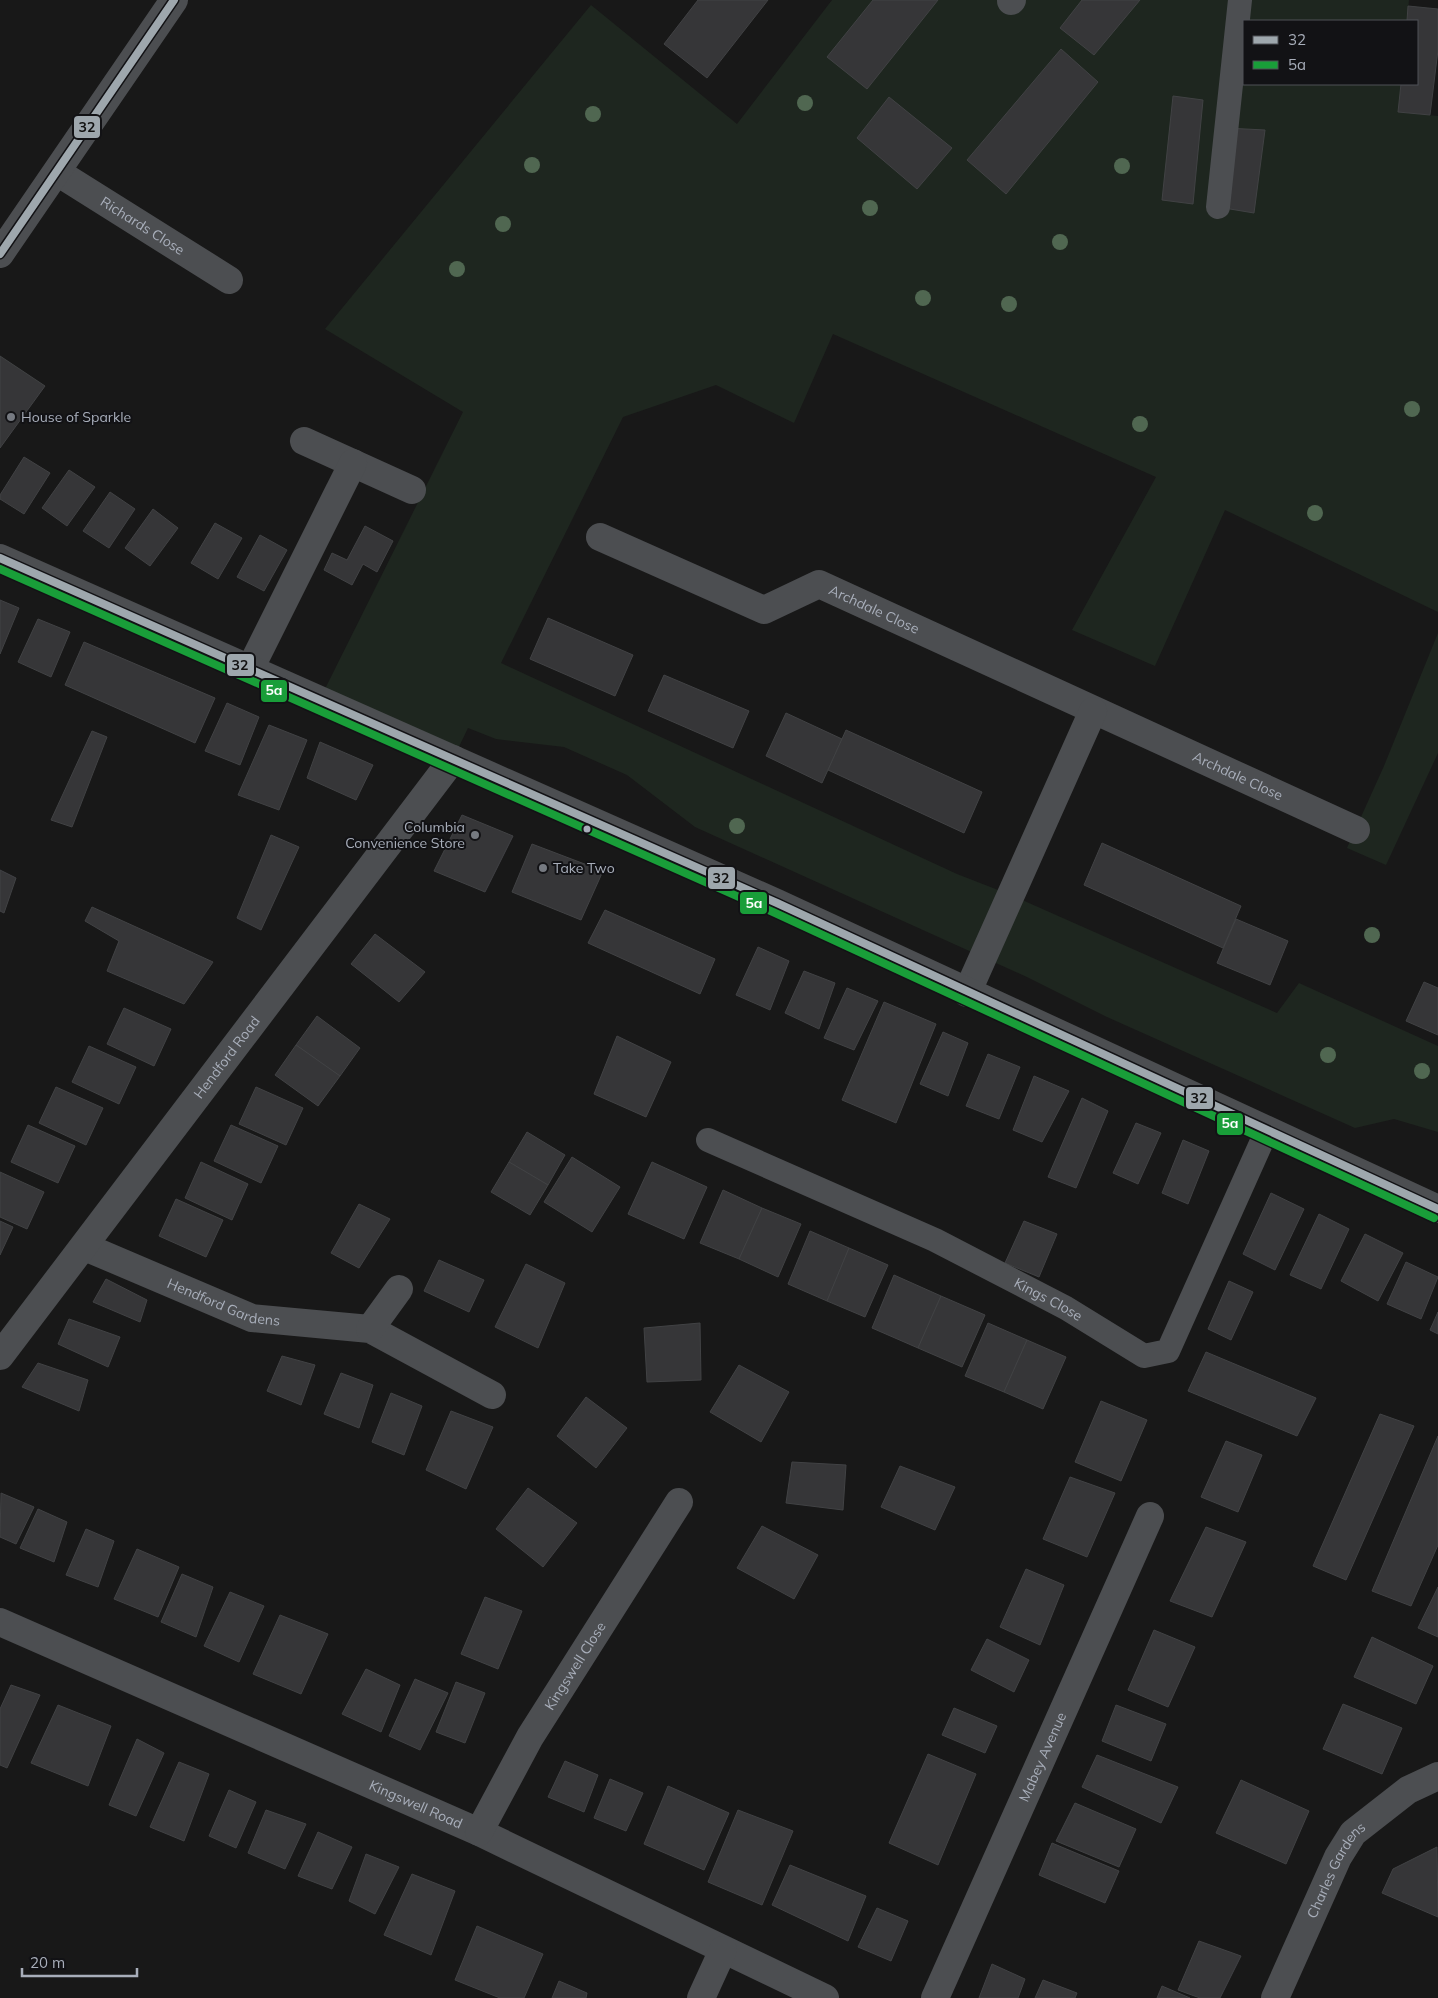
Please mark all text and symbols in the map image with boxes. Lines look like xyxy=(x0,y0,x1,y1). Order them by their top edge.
legend xyxy=(1243,20,1418,85)
text: 32 xyxy=(1288,30,1306,49)
text: 5a xyxy=(1288,55,1306,74)
line badge: 32 xyxy=(73,115,101,139)
text: 32 xyxy=(79,118,95,136)
street label: Richards Close xyxy=(97,193,188,259)
place label: House of Sparkle xyxy=(21,408,131,426)
marker: House of Sparkle xyxy=(5,411,17,423)
street label: Archdale Close xyxy=(826,581,922,638)
line badge: 32 xyxy=(226,653,255,677)
text: 32 xyxy=(232,656,248,674)
line badge: 5a xyxy=(260,679,288,703)
text: 5a xyxy=(265,681,283,699)
street label: Archdale Close xyxy=(1190,747,1286,804)
place label: Columbia Convenience Store xyxy=(345,818,465,852)
unlabelled marker xyxy=(582,824,592,834)
marker: Columbia Convenience Store xyxy=(469,829,481,841)
place label: Take Two xyxy=(553,859,615,877)
marker: Take Two xyxy=(537,862,549,874)
line badge: 32 xyxy=(707,866,736,890)
text: 32 xyxy=(713,869,729,887)
line badge: 5a xyxy=(739,891,768,915)
text: 5a xyxy=(745,894,763,912)
street label: Hendford Road xyxy=(190,1012,264,1102)
line badge: 32 xyxy=(1185,1086,1214,1110)
text: 32 xyxy=(1191,1089,1207,1107)
line badge: 5a xyxy=(1216,1112,1244,1136)
text: 5a xyxy=(1221,1114,1239,1132)
street label: Hendford Gardens xyxy=(165,1274,281,1330)
street label: Kings Close xyxy=(1011,1274,1086,1325)
street label: Kingswell Close xyxy=(540,1618,610,1713)
street label: Mabey Avenue xyxy=(1015,1709,1070,1805)
street label: Kingswell Road xyxy=(366,1776,465,1833)
street label: Charles Gardens xyxy=(1303,1818,1369,1921)
scale bar xyxy=(22,1946,138,1978)
text: 20 m xyxy=(30,1953,65,1972)

